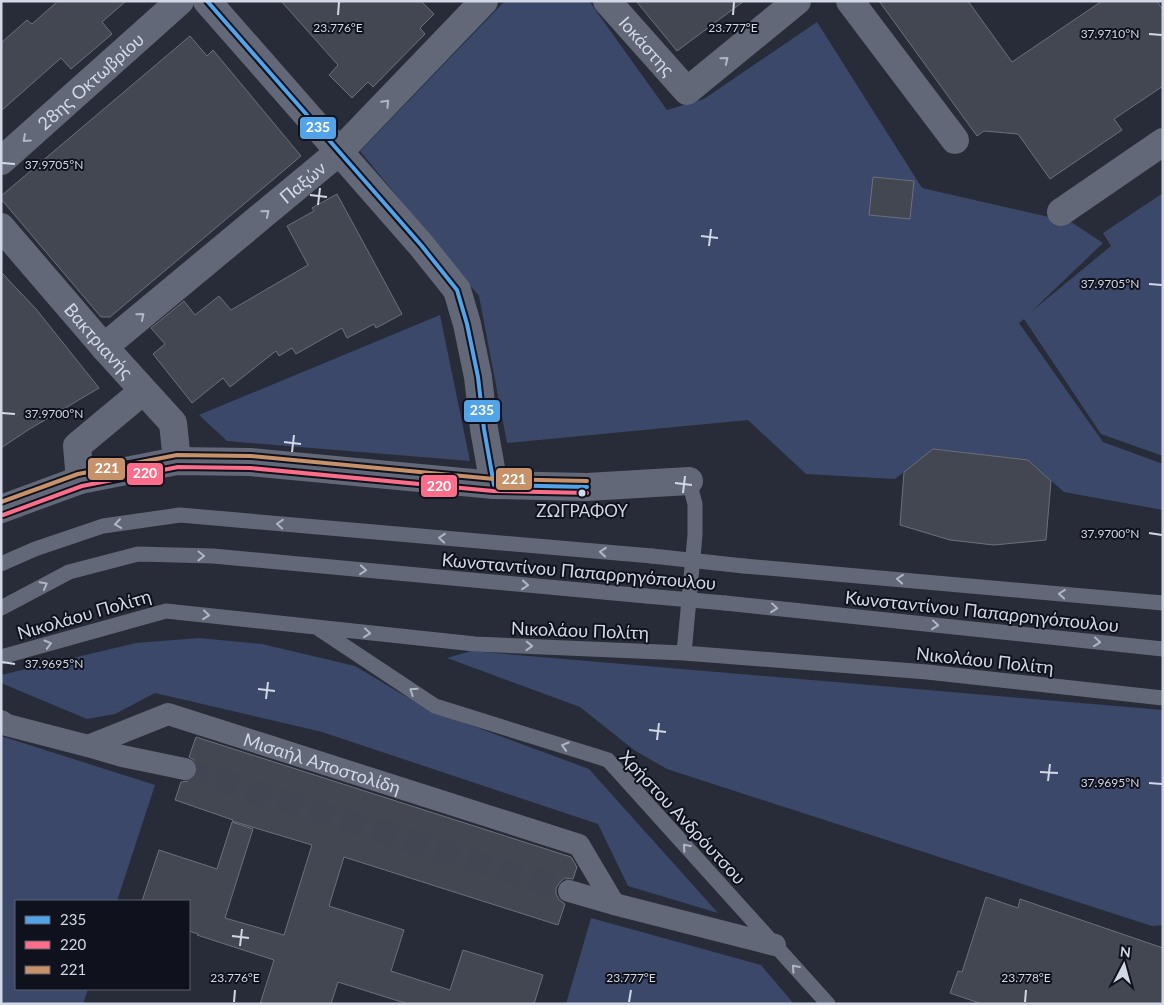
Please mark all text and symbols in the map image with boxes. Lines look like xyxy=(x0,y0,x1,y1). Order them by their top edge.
street label: Ιοκάστης xyxy=(615,11,680,81)
text: 23.776°E xyxy=(313,20,363,35)
text: 23.777°E xyxy=(708,20,758,35)
text: 37.9710°N xyxy=(1081,26,1139,41)
street label: 28ης Οκτωβρίου xyxy=(33,28,148,134)
one-way arrow xyxy=(719,58,728,66)
one-way arrow xyxy=(380,100,389,109)
line badge: 235 xyxy=(299,116,337,140)
text: 235 xyxy=(306,118,330,135)
one-way arrow xyxy=(23,133,32,142)
street label: Παξών xyxy=(275,156,330,208)
text: 37.9705°N xyxy=(25,157,83,172)
one-way arrow xyxy=(260,210,269,218)
text: 37.9705°N xyxy=(1081,276,1139,291)
street label: Βακτριανής xyxy=(60,298,138,383)
one-way arrow xyxy=(135,314,144,322)
line badge: 235 xyxy=(463,399,501,423)
text: 235 xyxy=(470,401,494,418)
text: 37.9700°N xyxy=(25,406,83,421)
line badge: 221 xyxy=(87,457,126,481)
text: 221 xyxy=(95,459,119,476)
line badge: 220 xyxy=(126,462,164,486)
text: 220 xyxy=(133,464,157,481)
line badge: 221 xyxy=(495,467,533,491)
text: 221 xyxy=(502,470,526,487)
line badge: 220 xyxy=(420,474,458,498)
text: 220 xyxy=(427,477,451,494)
marker: ΖΩΓΡΑΦΟΥ xyxy=(577,488,587,498)
place label: ΖΩΓΡΑΦΟΥ xyxy=(536,500,628,521)
one-way arrow xyxy=(114,518,122,528)
one-way arrow xyxy=(275,519,283,530)
text: 37.9700°N xyxy=(1081,526,1139,541)
one-way arrow xyxy=(437,533,445,544)
one-way arrow xyxy=(599,547,607,558)
street label: Κωνσταντίνου Παπαρρηγόπουλου xyxy=(441,548,717,594)
one-way arrow xyxy=(197,550,205,561)
one-way arrow xyxy=(359,564,367,575)
one-way arrow xyxy=(896,574,904,585)
one-way arrow xyxy=(521,579,529,590)
one-way arrow xyxy=(39,581,48,591)
street label: Νικολάου Πολίτη xyxy=(15,584,153,644)
street label: Κωνσταντίνου Παπαρρηγόπουλου xyxy=(844,586,1120,636)
one-way arrow xyxy=(1058,588,1066,599)
one-way arrow xyxy=(770,602,778,613)
one-way arrow xyxy=(202,609,210,620)
street label: Νικολάου Πολίτη xyxy=(511,617,649,643)
one-way arrow xyxy=(931,619,939,630)
one-way arrow xyxy=(364,627,372,638)
one-way arrow xyxy=(1093,636,1101,647)
one-way arrow xyxy=(44,639,53,650)
one-way arrow xyxy=(525,641,533,652)
street label: Νικολάου Πολίτη xyxy=(915,642,1055,678)
text: 37.9695°N xyxy=(25,656,83,671)
one-way arrow xyxy=(409,688,419,697)
street label: Μισαήλ Αποστολίδη xyxy=(241,728,404,798)
one-way arrow xyxy=(561,742,569,752)
street label: Χρήστου Ανδρόυτσου xyxy=(615,746,751,888)
text: 37.9695°N xyxy=(1081,775,1139,790)
one-way arrow xyxy=(683,843,692,852)
legend xyxy=(15,900,190,990)
text: 235 xyxy=(60,910,86,928)
text: 220 xyxy=(60,935,86,953)
north arrow xyxy=(1099,940,1149,990)
text: N xyxy=(1119,943,1132,961)
text: 221 xyxy=(60,960,86,978)
one-way arrow xyxy=(792,964,801,973)
text: 23.776°E xyxy=(210,970,260,985)
text: 23.777°E xyxy=(606,970,656,985)
text: 23.778°E xyxy=(1001,970,1051,985)

